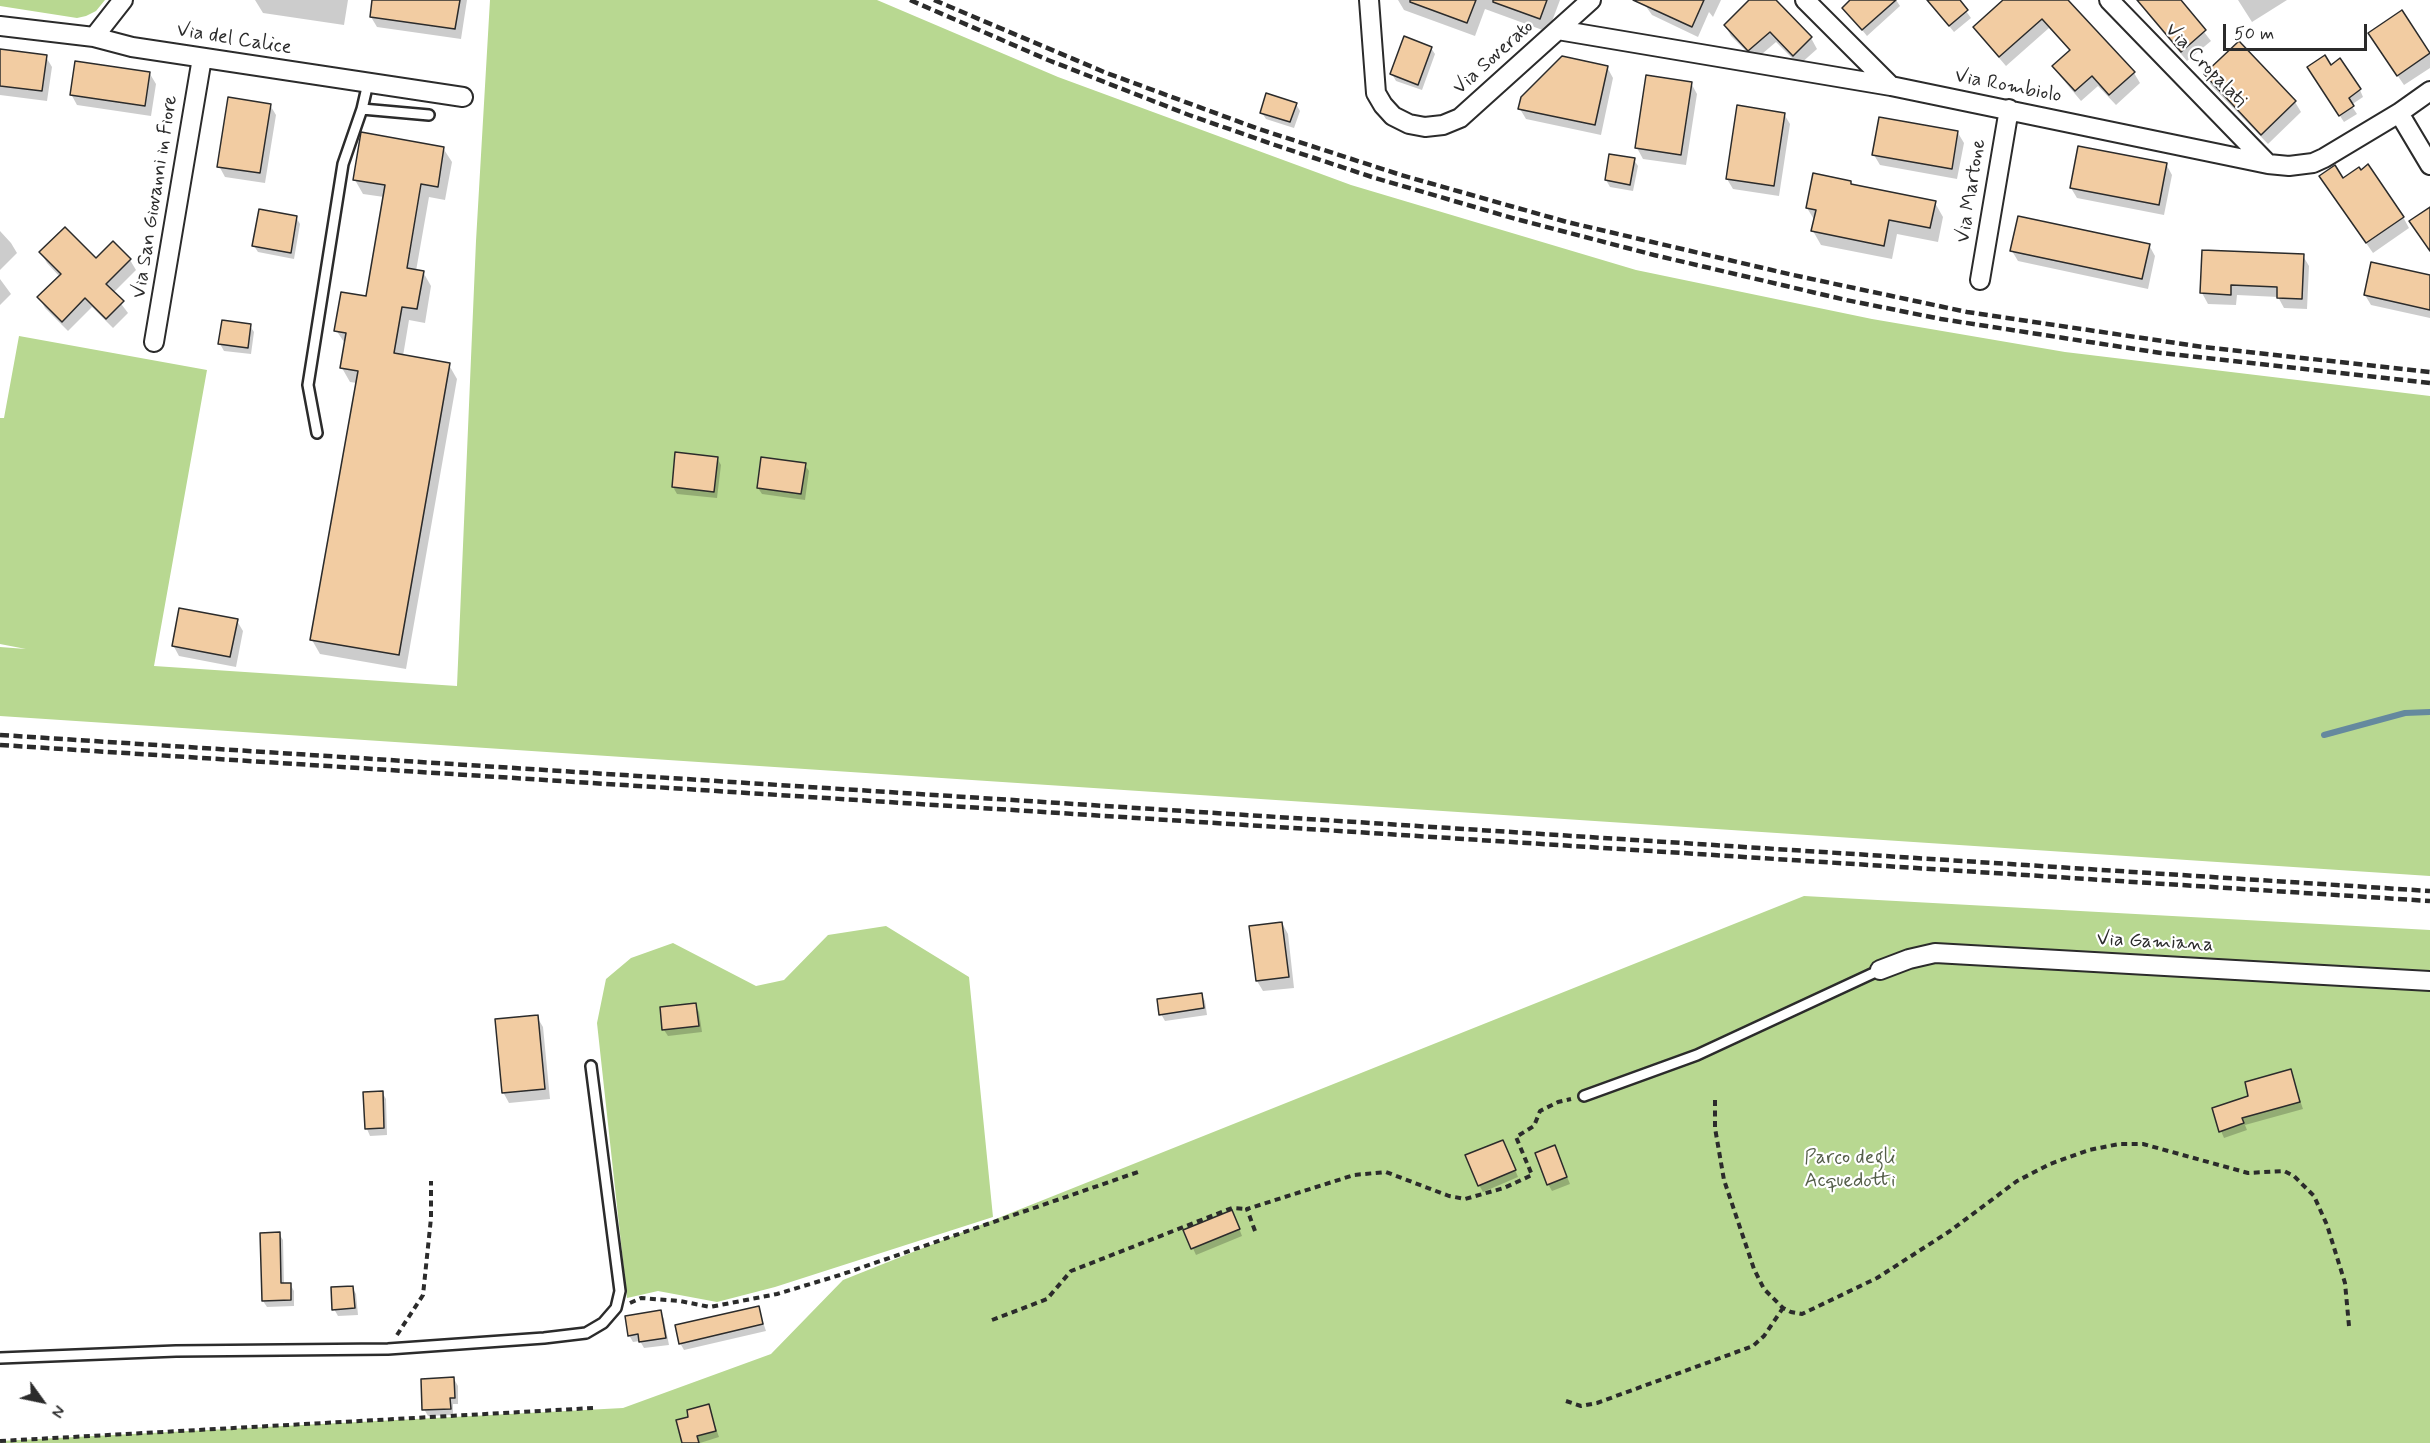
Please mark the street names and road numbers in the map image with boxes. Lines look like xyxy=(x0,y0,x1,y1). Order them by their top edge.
street label: Via Soverato xyxy=(1449,16,1539,100)
street label: Via del Calice xyxy=(175,19,293,61)
street label: Via Cropalati xyxy=(2159,19,2251,113)
street label: Via Rombiolo xyxy=(1952,65,2064,109)
street label: Via San Giovanni in Fiore xyxy=(128,94,184,300)
street label: Via Martone xyxy=(1952,137,1992,245)
street label: Via Gamiana xyxy=(2096,928,2214,958)

